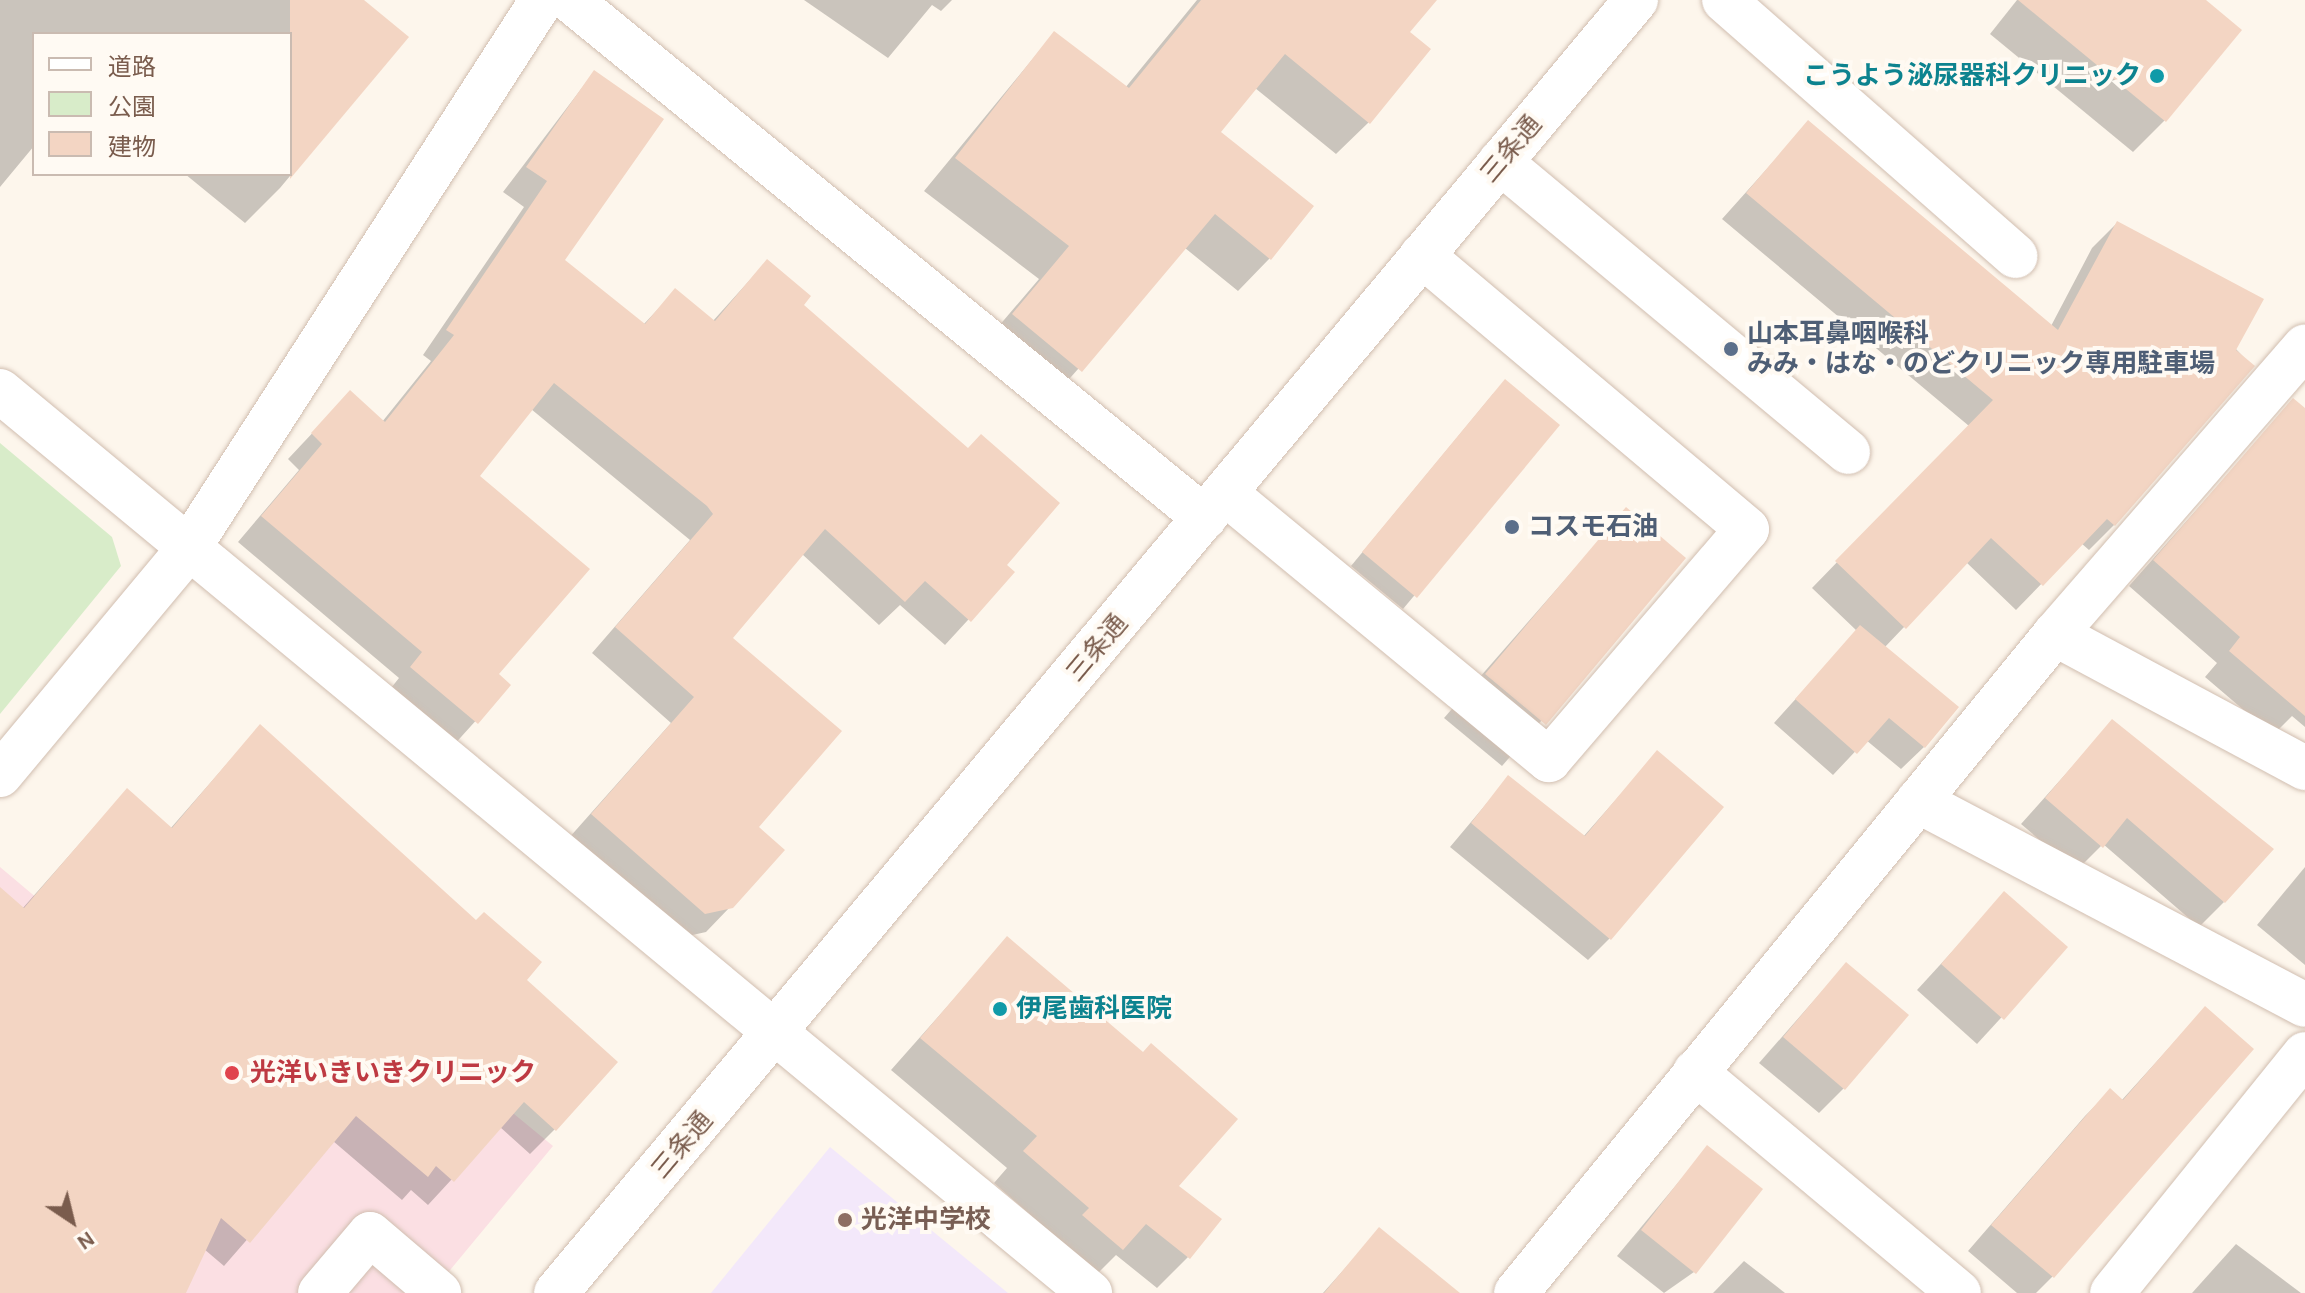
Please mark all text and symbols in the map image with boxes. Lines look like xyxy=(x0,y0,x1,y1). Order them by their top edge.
legend xyxy=(32,32,292,176)
text: 道路 xyxy=(108,53,156,81)
place label: こうよう泌尿器科クリニック xyxy=(1803,60,2141,92)
marker: こうよう泌尿器科クリニック xyxy=(2148,67,2166,85)
text: 公園 xyxy=(108,93,156,121)
street label: 三条通 xyxy=(1474,109,1548,189)
text: 建物 xyxy=(108,133,156,161)
place label: 山本耳鼻咽喉科 みみ・はな・のどクリニック専用駐車場 xyxy=(1747,318,2215,380)
marker: 山本耳鼻咽喉科 みみ・はな・のどクリニック専用駐車場 xyxy=(1722,340,1740,358)
place label: コスモ石油 xyxy=(1528,511,1658,543)
marker: コスモ石油 xyxy=(1503,518,1521,536)
street label: 三条通 xyxy=(1060,608,1134,688)
place label: 伊尾歯科医院 xyxy=(1016,993,1172,1025)
marker: 伊尾歯科医院 xyxy=(991,1000,1009,1018)
place label: 光洋いきいきクリニック xyxy=(250,1057,536,1089)
marker: 光洋いきいきクリニック xyxy=(221,1062,243,1084)
street label: 三条通 xyxy=(645,1105,719,1185)
north arrow xyxy=(32,1181,112,1261)
place label: 光洋中学校 xyxy=(861,1204,991,1236)
marker: 光洋中学校 xyxy=(836,1211,854,1229)
text: N xyxy=(72,1225,100,1256)

